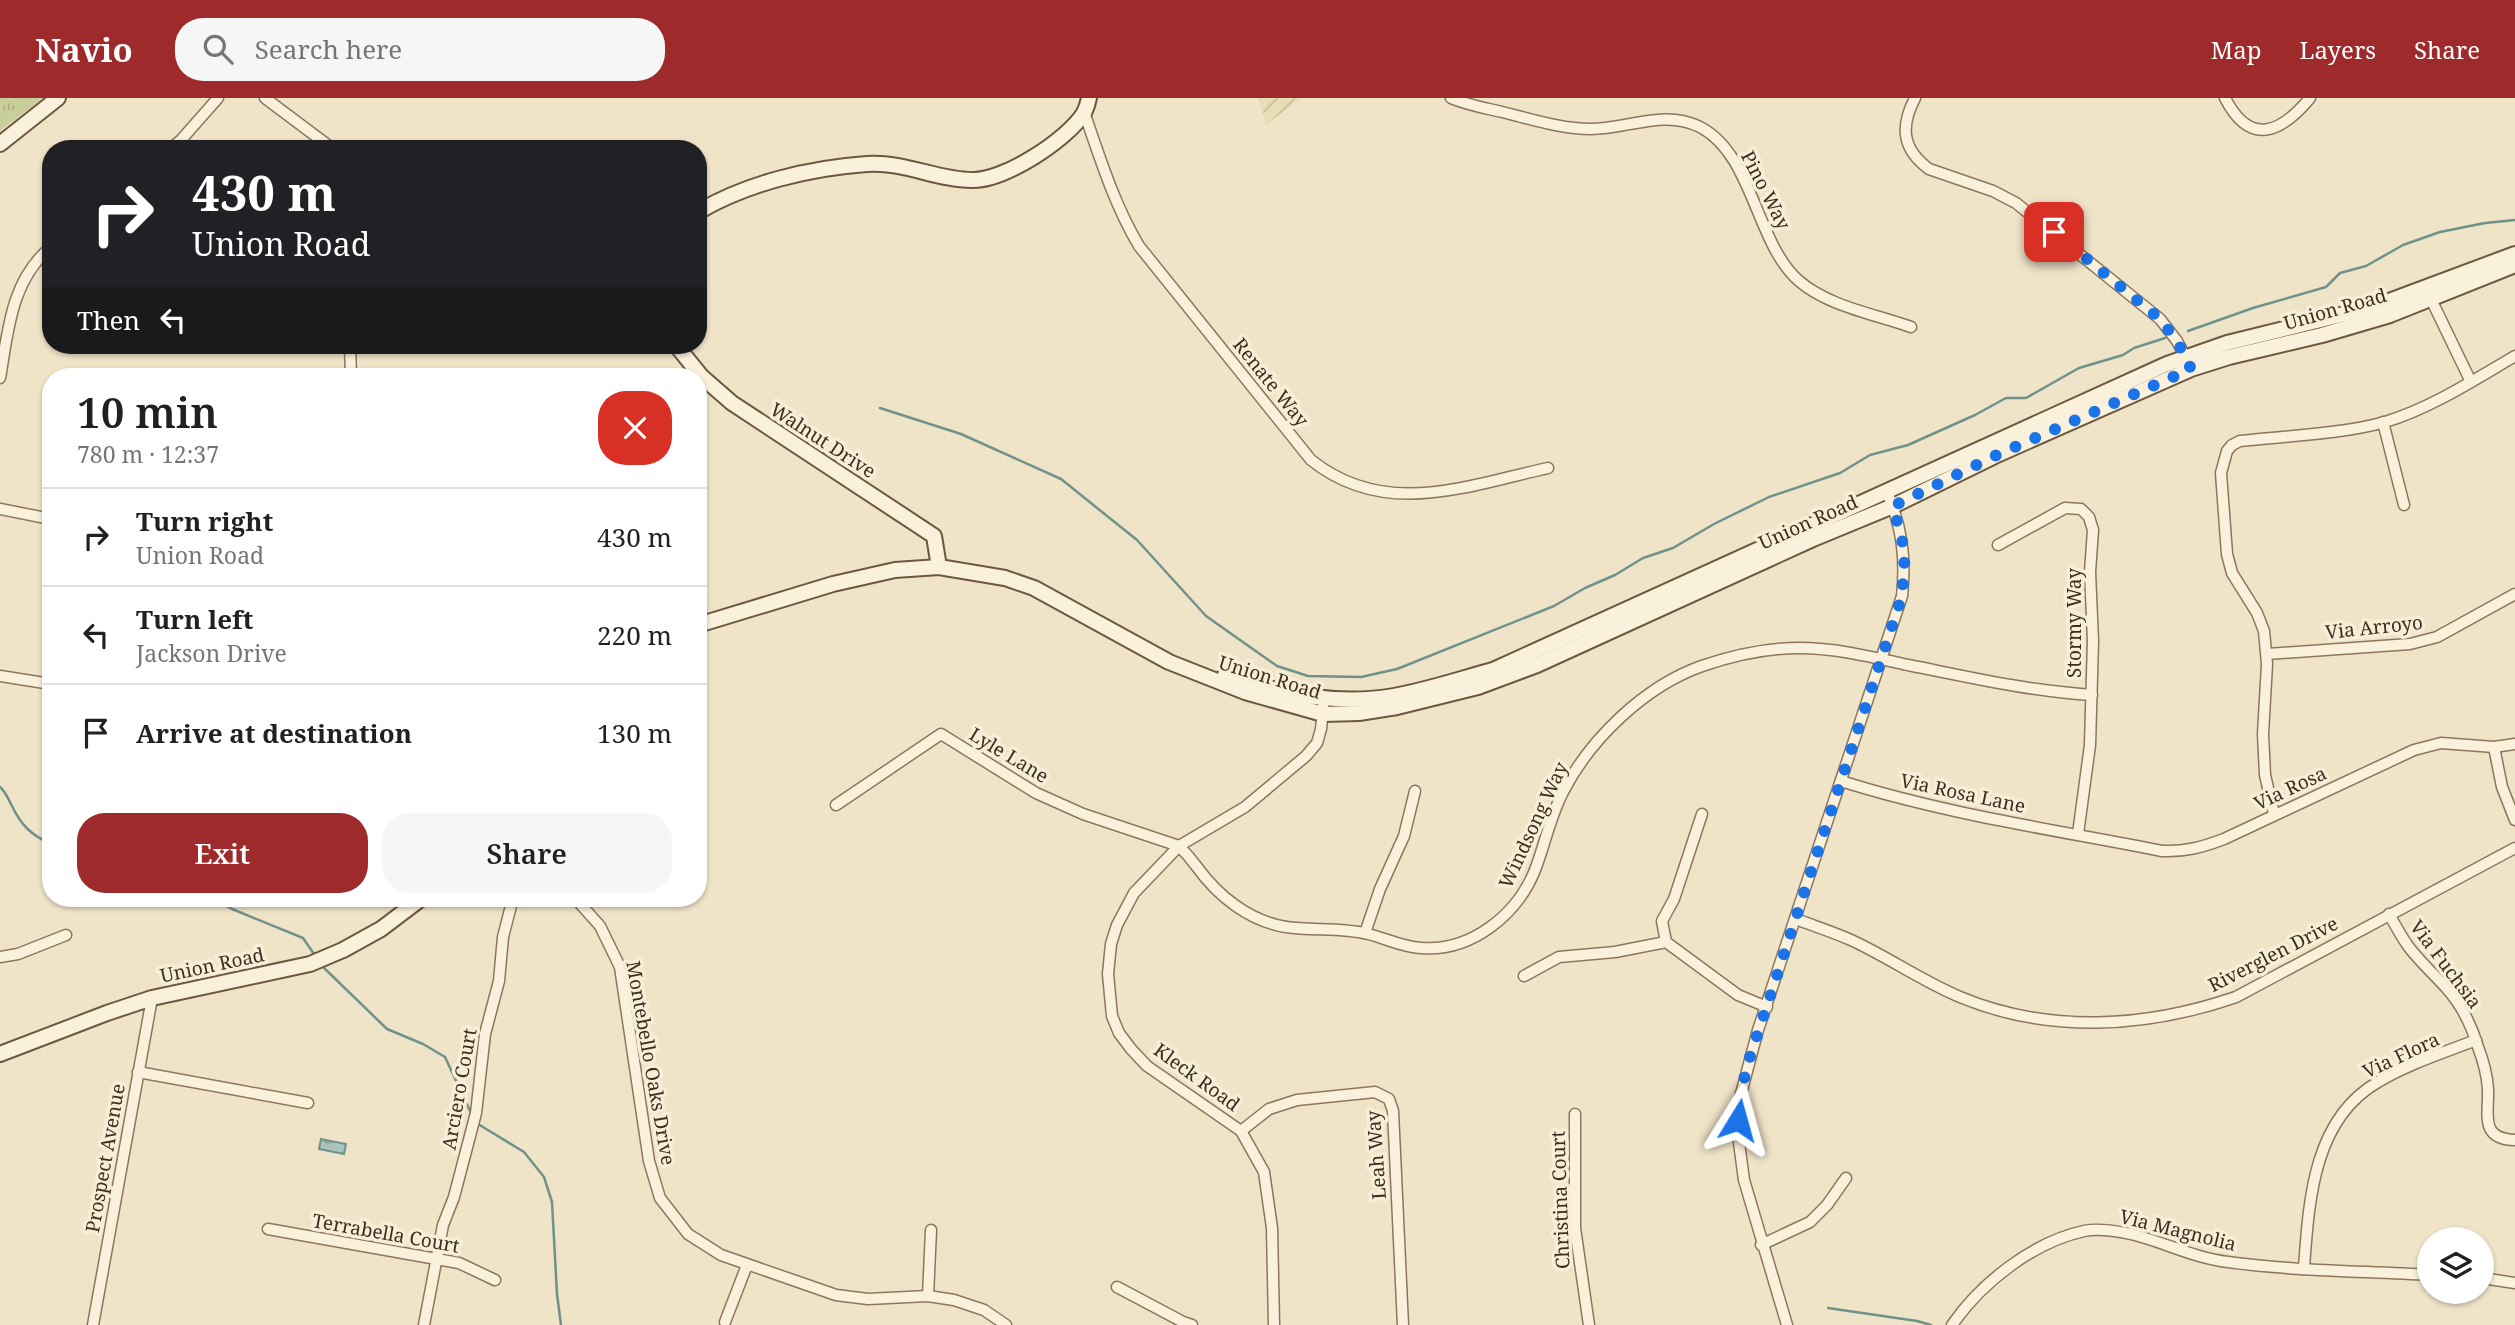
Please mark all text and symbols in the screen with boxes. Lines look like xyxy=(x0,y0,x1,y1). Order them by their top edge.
search box xyxy=(175,18,665,81)
text: Navio xyxy=(35,27,133,72)
icon: search xyxy=(199,30,237,68)
text: Search here xyxy=(255,31,402,67)
text: Map xyxy=(2211,33,2262,66)
text: Layers xyxy=(2300,33,2376,66)
text: Share xyxy=(2414,33,2480,66)
street label: Pino Way xyxy=(1735,146,1797,234)
text: 430 m xyxy=(192,159,336,225)
icon: right xyxy=(77,168,168,259)
pin xyxy=(2024,202,2084,262)
icon: arrive xyxy=(2035,213,2073,251)
text: Union Road xyxy=(192,222,370,265)
street label: Union Road xyxy=(2281,282,2390,336)
icon: left xyxy=(154,301,192,339)
text: Then xyxy=(77,302,140,338)
street label: Renate Way xyxy=(1227,332,1315,432)
text: 10 min xyxy=(77,383,218,440)
button: close xyxy=(598,391,672,465)
street label: Walnut Drive xyxy=(765,396,881,484)
text: 780 m · 12:37 xyxy=(77,438,219,470)
street label: Union Road xyxy=(1754,488,1862,555)
text: Turn right xyxy=(136,503,273,539)
icon: right xyxy=(77,518,115,556)
text: 430 m xyxy=(597,519,672,555)
text: Union Road xyxy=(136,539,264,571)
street label: Stormy Way xyxy=(2061,568,2087,678)
text: Turn left xyxy=(136,601,253,637)
street label: Via Arroyo xyxy=(2324,609,2424,645)
icon: left xyxy=(77,616,115,654)
text: 220 m xyxy=(597,617,672,653)
text: Jackson Drive xyxy=(136,637,287,669)
street label: Union Road xyxy=(1216,649,1325,705)
icon: arrive xyxy=(77,714,115,752)
text: Arrive at destination xyxy=(136,715,412,751)
text: 130 m xyxy=(597,715,672,751)
street label: Lyle Lane xyxy=(965,721,1053,789)
street label: Windsong Way xyxy=(1492,757,1574,892)
street label: Via Rosa xyxy=(2249,760,2331,816)
street label: Via Rosa Lane xyxy=(1898,767,2028,819)
button: Exit xyxy=(77,813,368,893)
button: Share xyxy=(382,813,672,893)
street label: Riverglen Drive xyxy=(2204,910,2342,998)
street label: Via Fuchsia xyxy=(2404,914,2488,1014)
street label: Union Road xyxy=(157,941,267,989)
street label: Montebello Oaks Drive xyxy=(620,959,682,1167)
street label: Arciero Court xyxy=(436,1026,483,1152)
street label: Via Flora xyxy=(2358,1026,2444,1084)
street label: Kleck Road xyxy=(1149,1037,1246,1117)
street label: Prospect Avenue xyxy=(79,1082,131,1234)
position arrow xyxy=(1701,1083,1775,1157)
street label: Leah Way xyxy=(1360,1109,1392,1200)
street label: Christina Court xyxy=(1545,1130,1575,1270)
street label: Via Magnolia xyxy=(2117,1203,2239,1257)
street label: Terrabella Court xyxy=(311,1207,462,1259)
map controls xyxy=(2417,1227,2494,1304)
button: layers xyxy=(2417,1227,2494,1304)

